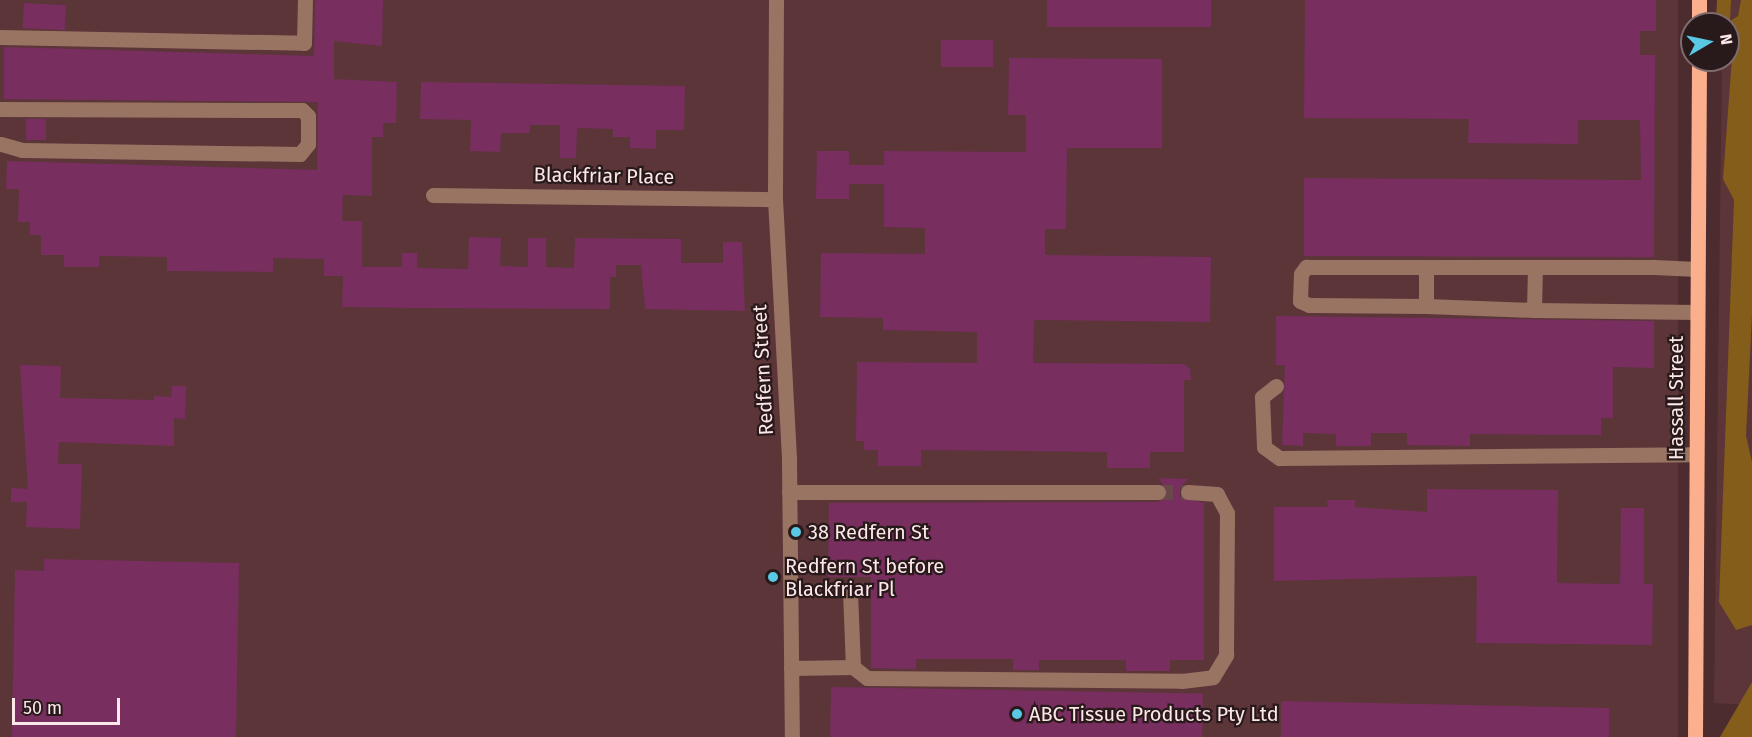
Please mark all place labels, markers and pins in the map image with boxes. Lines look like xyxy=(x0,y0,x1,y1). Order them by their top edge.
place label: 38 Redfern St xyxy=(808,520,929,544)
marker: 38 Redfern St xyxy=(789,525,803,539)
place label: Redfern St before Blackfriar Pl xyxy=(785,554,944,601)
marker: Redfern St before Blackfriar Pl xyxy=(766,570,780,584)
place label: ABC Tissue Products Pty Ltd xyxy=(1029,702,1279,726)
marker: ABC Tissue Products Pty Ltd xyxy=(1010,707,1024,721)

